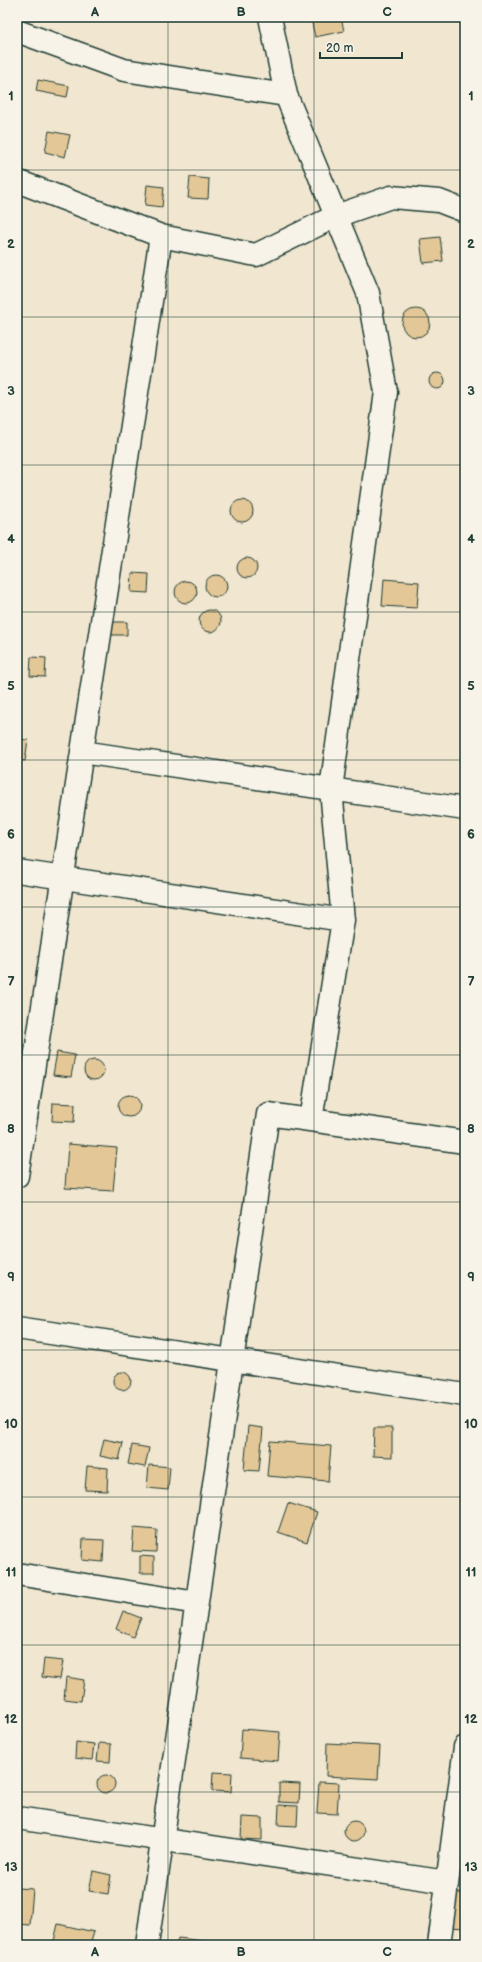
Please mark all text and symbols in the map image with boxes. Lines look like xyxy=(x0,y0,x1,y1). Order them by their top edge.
text: A xyxy=(90,4,99,20)
text: B xyxy=(236,4,246,20)
text: C xyxy=(382,4,392,20)
scale bar xyxy=(320,34,402,60)
text: 20 m xyxy=(326,41,353,56)
text: 1 xyxy=(8,88,14,104)
text: 1 xyxy=(468,88,474,104)
text: 2 xyxy=(7,236,15,252)
text: 2 xyxy=(467,236,475,252)
text: 3 xyxy=(7,383,15,399)
text: 3 xyxy=(467,383,475,399)
text: 4 xyxy=(7,531,15,547)
text: 4 xyxy=(467,531,475,547)
text: 5 xyxy=(7,678,15,694)
text: 5 xyxy=(467,678,475,694)
text: 6 xyxy=(7,826,15,842)
text: 6 xyxy=(467,826,475,842)
text: 7 xyxy=(7,974,15,990)
text: 7 xyxy=(467,974,475,990)
text: 8 xyxy=(7,1121,15,1137)
text: 8 xyxy=(467,1121,475,1137)
text: 9 xyxy=(7,1269,15,1285)
text: 9 xyxy=(467,1269,475,1285)
text: 10 xyxy=(4,1416,18,1432)
text: 10 xyxy=(464,1416,478,1432)
text: 11 xyxy=(6,1564,16,1580)
text: 11 xyxy=(466,1564,476,1580)
text: 12 xyxy=(4,1711,18,1727)
text: 12 xyxy=(464,1711,478,1727)
text: 13 xyxy=(4,1859,18,1875)
text: 13 xyxy=(464,1859,478,1875)
text: A xyxy=(90,1944,99,1960)
text: B xyxy=(236,1944,246,1960)
text: C xyxy=(382,1944,392,1960)

